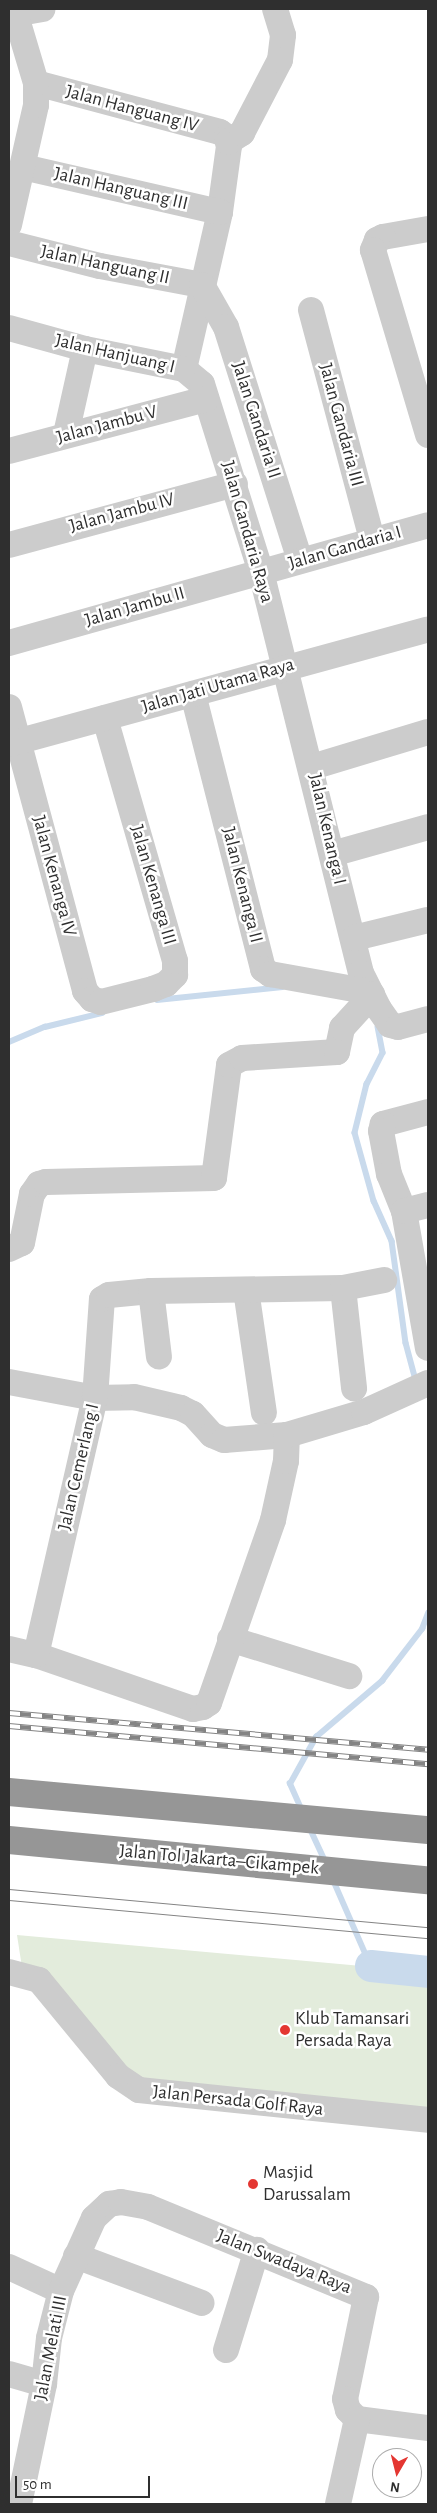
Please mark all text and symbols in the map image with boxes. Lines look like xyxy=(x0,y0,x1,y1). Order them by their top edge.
street label: Jalan Hanguang IV xyxy=(63,80,201,138)
street label: Jalan Hanguang III xyxy=(52,163,190,215)
street label: Jalan Hanguang II xyxy=(38,240,172,290)
street label: Jalan Hanjuang I xyxy=(53,329,177,379)
street label: Jalan Gandaria II xyxy=(226,359,286,481)
street label: Jalan Gandaria III xyxy=(314,361,368,489)
street label: Jalan Jambu V xyxy=(54,401,160,449)
street label: Jalan Gandaria Raya xyxy=(216,458,278,606)
street label: Jalan Jambu IV xyxy=(67,488,177,538)
street label: Jalan Gandaria I xyxy=(286,521,404,575)
street label: Jalan Jambu II xyxy=(83,582,187,632)
street label: Jalan Jati Utama Raya xyxy=(139,653,297,719)
street label: Jalan Kenanga I xyxy=(303,771,351,887)
street label: Jalan Kenanga IV xyxy=(27,813,81,939)
street label: Jalan Kenanga III xyxy=(125,822,181,948)
street label: Jalan Kenanga II xyxy=(217,825,267,945)
street label: Jalan Cemerlang I xyxy=(53,1401,105,1533)
street label: Jalan Tol Jakarta–Cikampek xyxy=(118,1840,320,1880)
place label: Klub Tamansari Persada Raya xyxy=(295,2008,409,2052)
marker: Klub Tamansari Persada Raya xyxy=(279,2024,291,2036)
street label: Jalan Persada Golf Raya xyxy=(152,2081,324,2121)
place label: Masjid Darussalam xyxy=(263,2162,351,2206)
marker: Masjid Darussalam xyxy=(247,2178,259,2190)
street label: Jalan Swadaya Raya xyxy=(213,2225,355,2299)
street label: Jalan Melati III xyxy=(30,2294,72,2402)
north arrow xyxy=(372,2448,422,2498)
scale bar xyxy=(18,2466,152,2498)
text: 50 m xyxy=(23,2477,52,2492)
text: N xyxy=(389,2479,401,2494)

